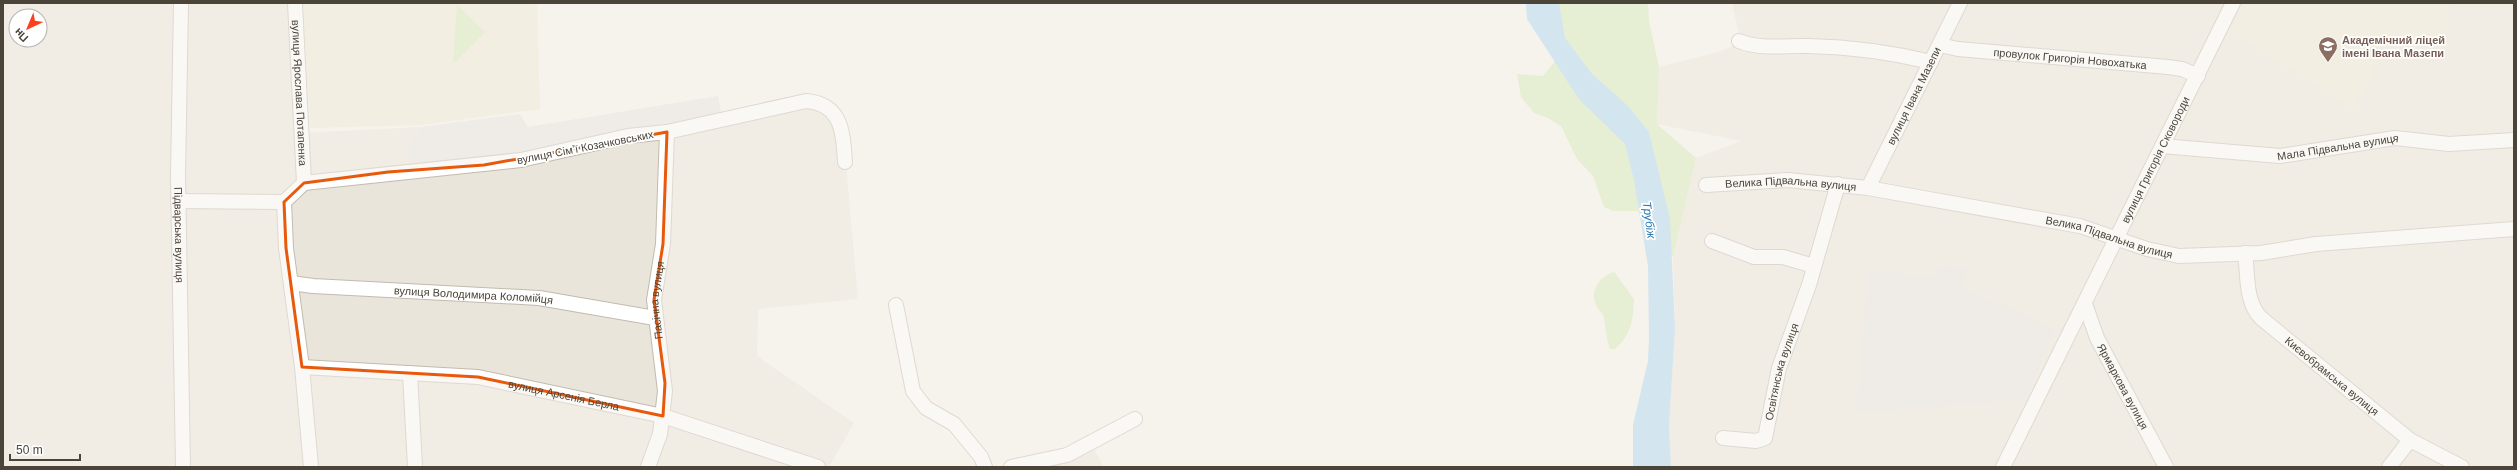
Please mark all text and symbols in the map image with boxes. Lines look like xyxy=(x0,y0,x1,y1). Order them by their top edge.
north arrow xyxy=(8,8,48,48)
street label: вулиця Ярослава Потапенка xyxy=(290,20,309,167)
text: Пн xyxy=(12,26,30,45)
place label: Академічний ліцей імені Івана Мазепи xyxy=(2342,34,2445,59)
school or university icon: Академічний ліцей імені Івана Мазепи xyxy=(2317,35,2339,63)
street label: вулиця Івана Мазепи xyxy=(1885,45,1943,147)
street label: провулок Григорія Новохатька xyxy=(1993,46,2148,71)
street label: вулиця Григорія Сковороди xyxy=(2119,95,2192,225)
street label: вулиця Сімʼї Козачковських xyxy=(516,128,655,166)
street label: Мала Підвальна вулиця xyxy=(2276,132,2399,162)
street label: Велика Підвальна вулиця xyxy=(1725,174,1857,193)
street label: Підварська вулиця xyxy=(172,187,186,283)
water label: Трубіж xyxy=(1639,201,1659,240)
street label: Велика Підвальна вулиця xyxy=(2045,214,2174,260)
street label: Пасічна вулиця xyxy=(648,260,666,340)
street label: вулиця Володимира Коломійця xyxy=(394,284,554,306)
street label: Освітянська вулиця xyxy=(1763,321,1801,421)
street label: Києвобрамська вулиця xyxy=(2283,334,2381,418)
street label: Ярмаркова вулиця xyxy=(2095,341,2151,431)
street label: вулиця Арсенія Берла xyxy=(507,378,621,413)
scale bar xyxy=(10,436,80,462)
text: 50 m xyxy=(16,443,43,457)

